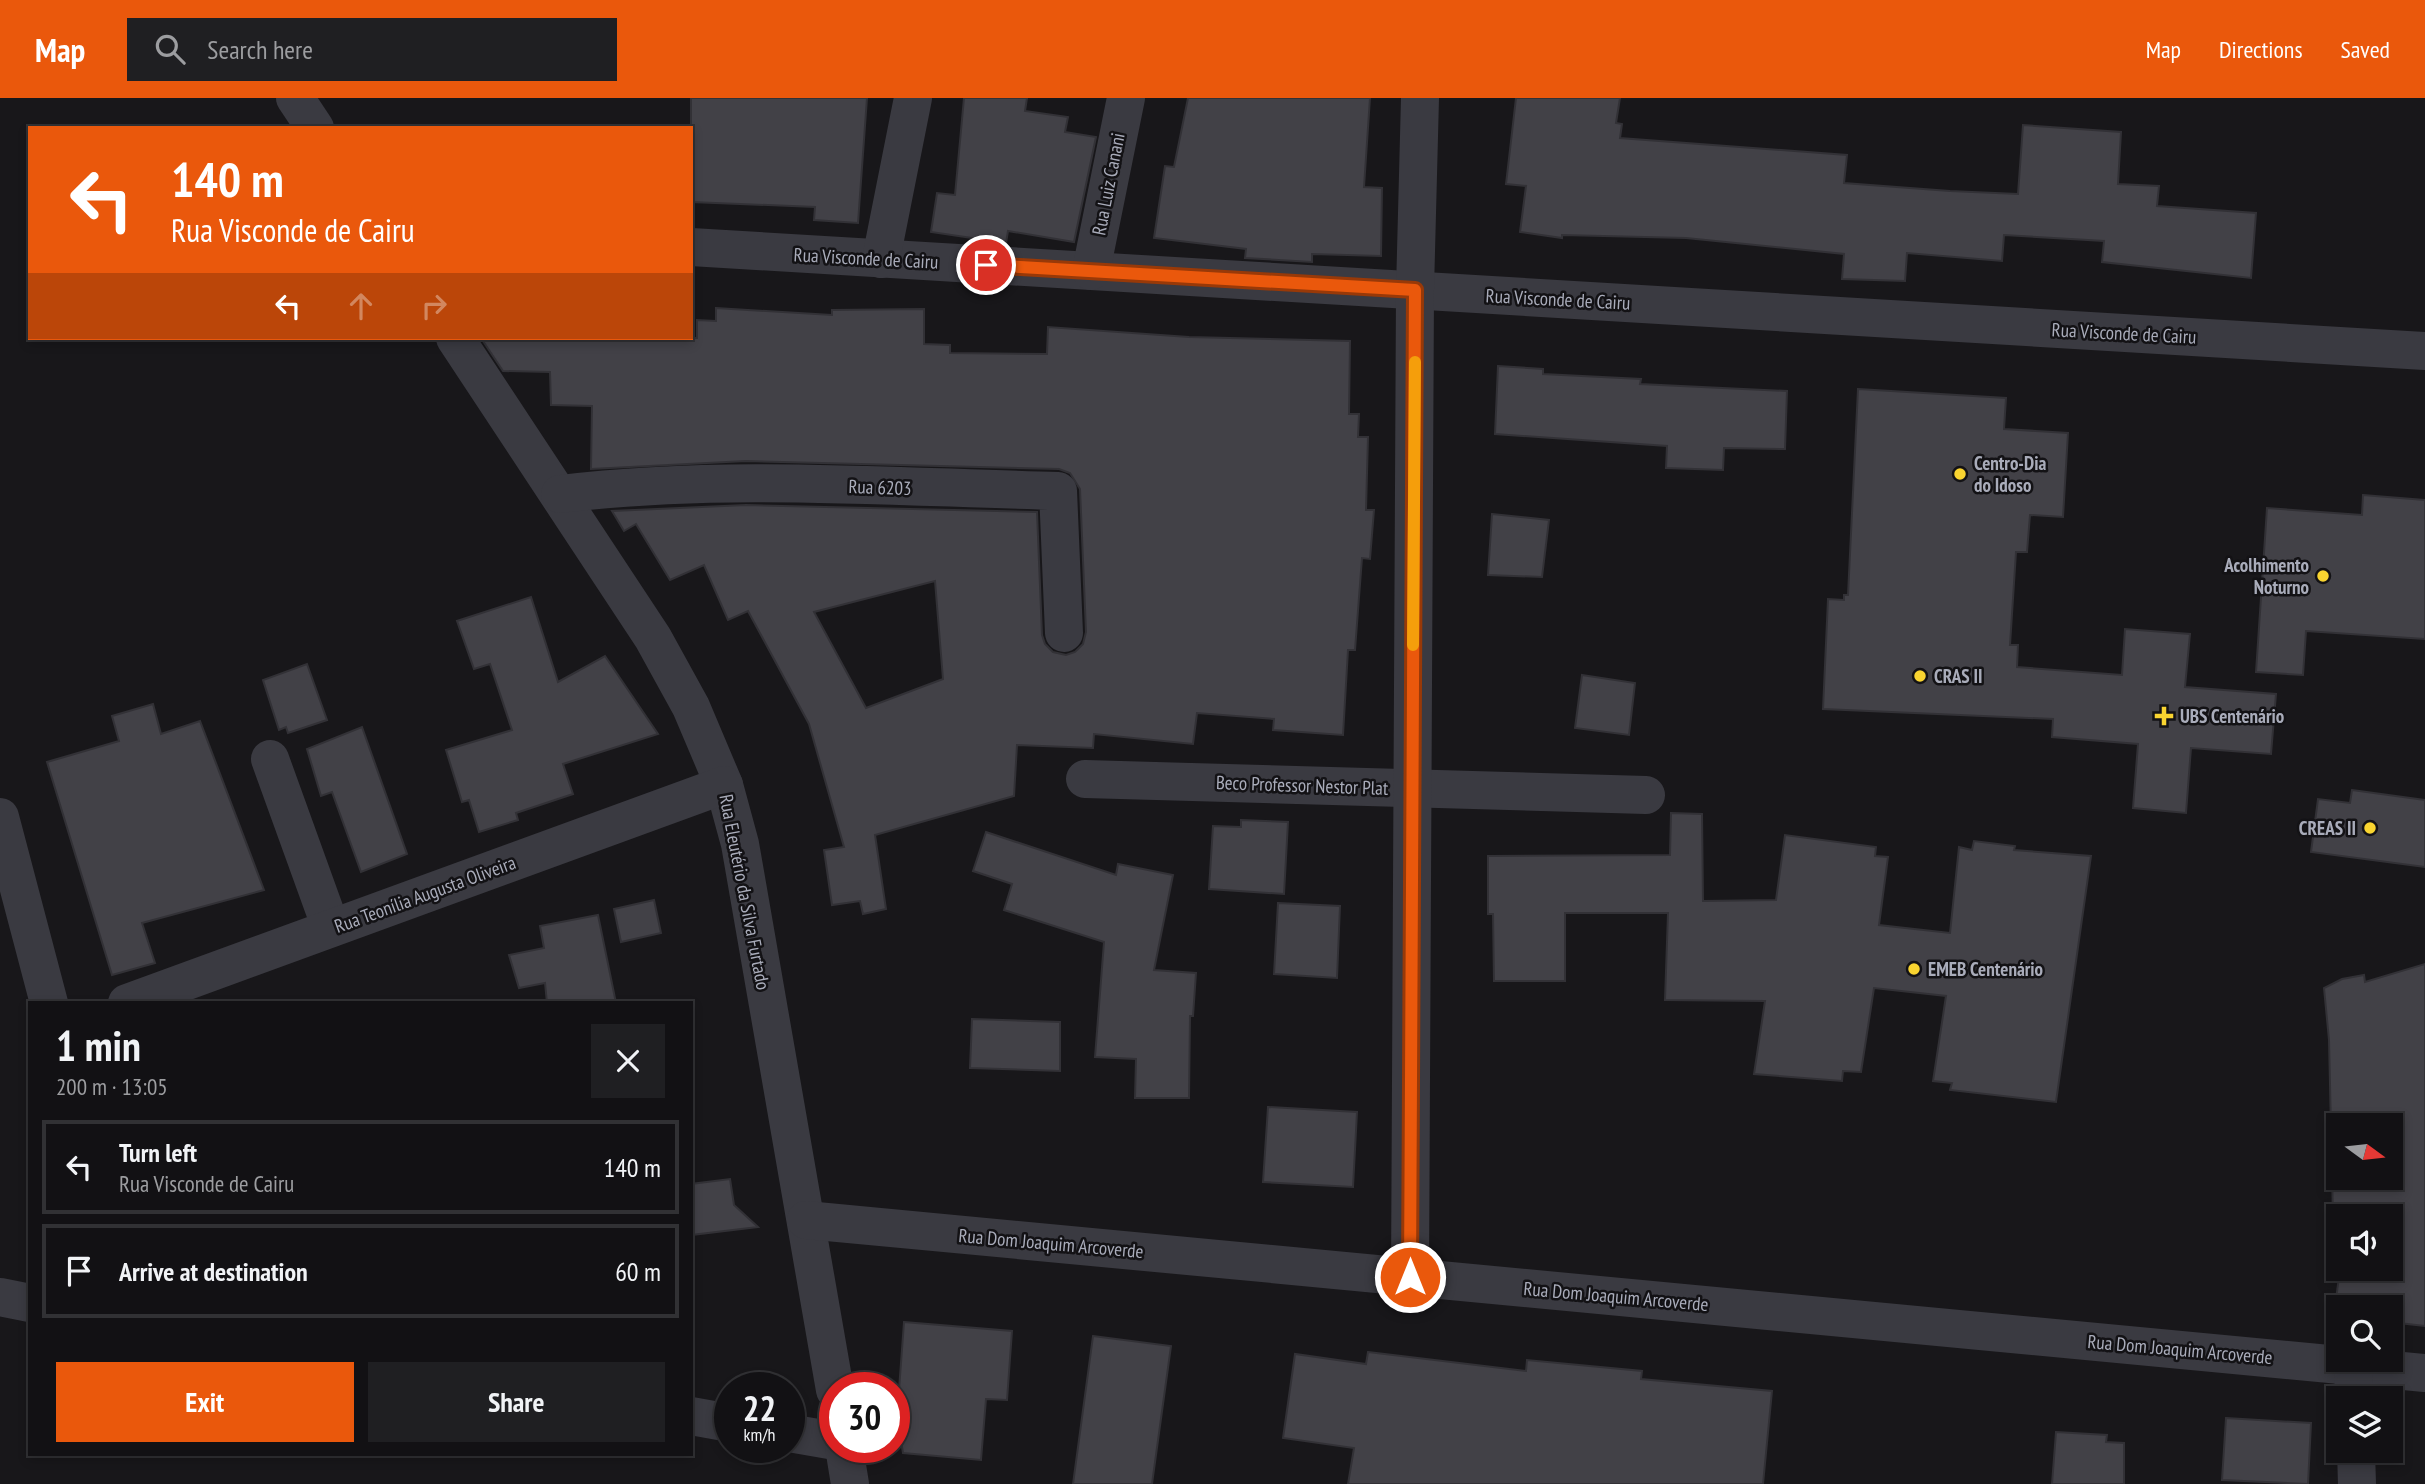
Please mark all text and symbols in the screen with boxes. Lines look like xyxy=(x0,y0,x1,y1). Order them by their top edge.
search box xyxy=(127,18,617,81)
text: Map xyxy=(35,28,85,71)
icon: search xyxy=(151,30,189,68)
text: Search here xyxy=(207,33,313,66)
text: Map xyxy=(2146,34,2181,65)
text: Directions xyxy=(2219,34,2303,65)
text: Saved xyxy=(2341,34,2390,65)
street label: Rua Luiz Canani xyxy=(1086,131,1130,237)
text: 140 m xyxy=(171,147,284,211)
icon: left xyxy=(56,154,147,245)
text: Rua Visconde de Cairu xyxy=(171,209,415,251)
pin xyxy=(956,235,1016,295)
street label: Rua Visconde de Cairu xyxy=(793,242,939,274)
icon: arrive xyxy=(967,246,1005,284)
street label: Rua Visconde de Cairu xyxy=(1485,283,1631,315)
icon: left xyxy=(269,287,307,325)
icon: ahead xyxy=(342,287,380,325)
icon: right xyxy=(415,287,453,325)
street label: Rua Visconde de Cairu xyxy=(2051,317,2197,349)
place label: Centro-Dia do Idoso xyxy=(1974,451,2046,497)
marker: Centro-Dia do Idoso xyxy=(1952,466,1968,482)
street label: Rua 6203 xyxy=(848,474,912,500)
place label: Acolhimento Noturno xyxy=(2223,553,2309,599)
marker: Acolhimento Noturno xyxy=(2315,568,2331,584)
place label: CRAS II xyxy=(1934,664,1982,688)
marker: CRAS II xyxy=(1912,668,1928,684)
place label: UBS Centenário xyxy=(2180,704,2284,728)
marker: UBS Centenário xyxy=(2154,706,2174,726)
street label: Beco Professor Nestor Plat xyxy=(1215,770,1389,800)
street label: Rua Eleutério da Silva Furtado xyxy=(714,792,776,992)
place label: CREAS II xyxy=(2299,816,2356,840)
marker: CREAS II xyxy=(2362,820,2378,836)
street label: Rua Teonília Augusta Oliveira xyxy=(331,850,519,938)
place label: EMEB Centenário xyxy=(1928,957,2043,981)
marker: EMEB Centenário xyxy=(1906,961,1922,977)
text: 1 min xyxy=(56,1018,141,1073)
button: close xyxy=(591,1024,665,1098)
text: 200 m · 13:05 xyxy=(56,1072,168,1101)
north arrow xyxy=(2326,1113,2403,1190)
map controls xyxy=(2326,1113,2403,1463)
text: Turn left xyxy=(119,1136,197,1169)
icon: left xyxy=(60,1148,98,1186)
text: 140 m xyxy=(603,1151,661,1184)
text: Rua Visconde de Cairu xyxy=(119,1169,294,1198)
button: sound xyxy=(2326,1204,2403,1281)
street label: Rua Dom Joaquim Arcoverde xyxy=(958,1223,1145,1263)
position arrow xyxy=(1373,1240,1447,1314)
icon: arrive xyxy=(60,1252,98,1290)
text: Arrive at destination xyxy=(119,1255,308,1288)
text: 60 m xyxy=(615,1255,661,1288)
street label: Rua Dom Joaquim Arcoverde xyxy=(1523,1276,1710,1316)
button: search xyxy=(2326,1295,2403,1372)
street label: Rua Dom Joaquim Arcoverde xyxy=(2087,1329,2274,1369)
button: Exit xyxy=(56,1362,354,1442)
button: Share xyxy=(368,1362,665,1442)
speed limit sign: 30 xyxy=(819,1372,910,1463)
text: 22 xyxy=(743,1385,776,1431)
button: layers xyxy=(2326,1386,2403,1463)
text: km/h xyxy=(744,1423,775,1446)

